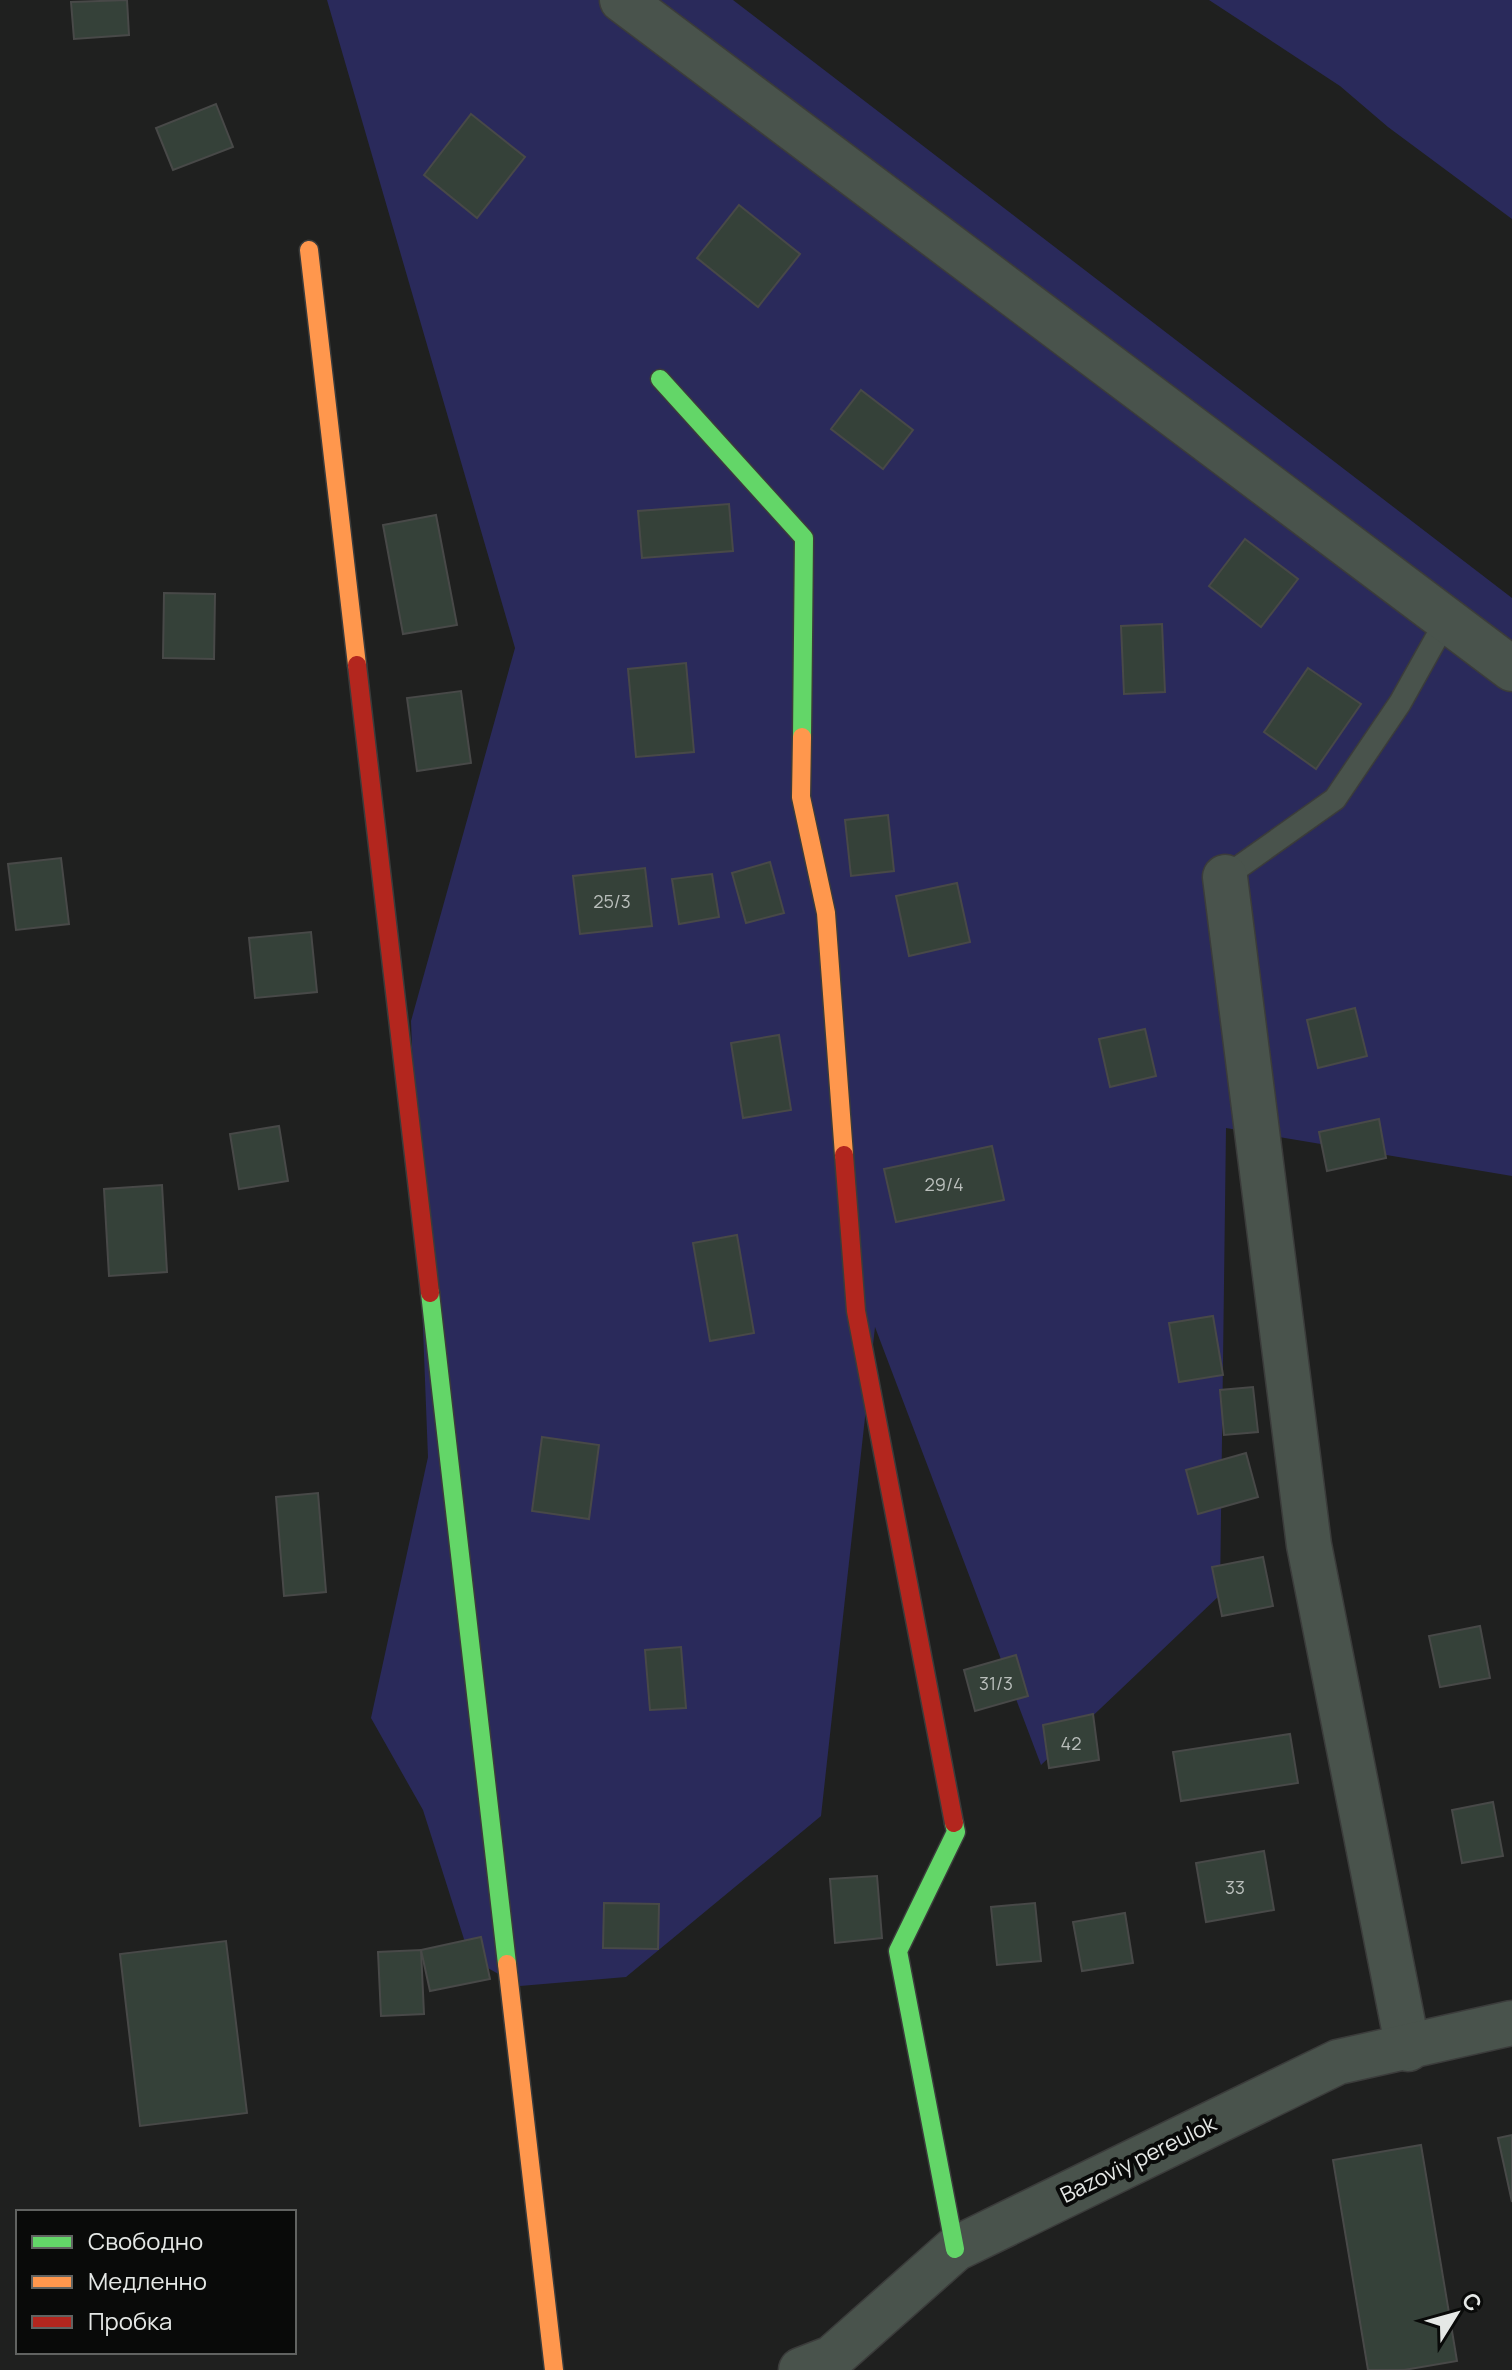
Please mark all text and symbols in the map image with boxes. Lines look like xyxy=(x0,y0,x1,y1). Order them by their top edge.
house number: 25/3 xyxy=(593,889,631,913)
house number: 29/4 xyxy=(924,1172,964,1196)
house number: 31/3 xyxy=(979,1671,1013,1695)
house number: 42 xyxy=(1061,1731,1081,1755)
house number: 33 xyxy=(1225,1875,1245,1899)
street label: Bazoviy pereulok xyxy=(1055,2108,1222,2210)
legend xyxy=(16,2210,296,2354)
text: Свободно xyxy=(88,2224,203,2257)
text: Медленно xyxy=(88,2264,207,2297)
north arrow xyxy=(1416,2274,1496,2354)
text: С xyxy=(1455,2286,1489,2317)
text: Пробка xyxy=(88,2304,172,2337)

